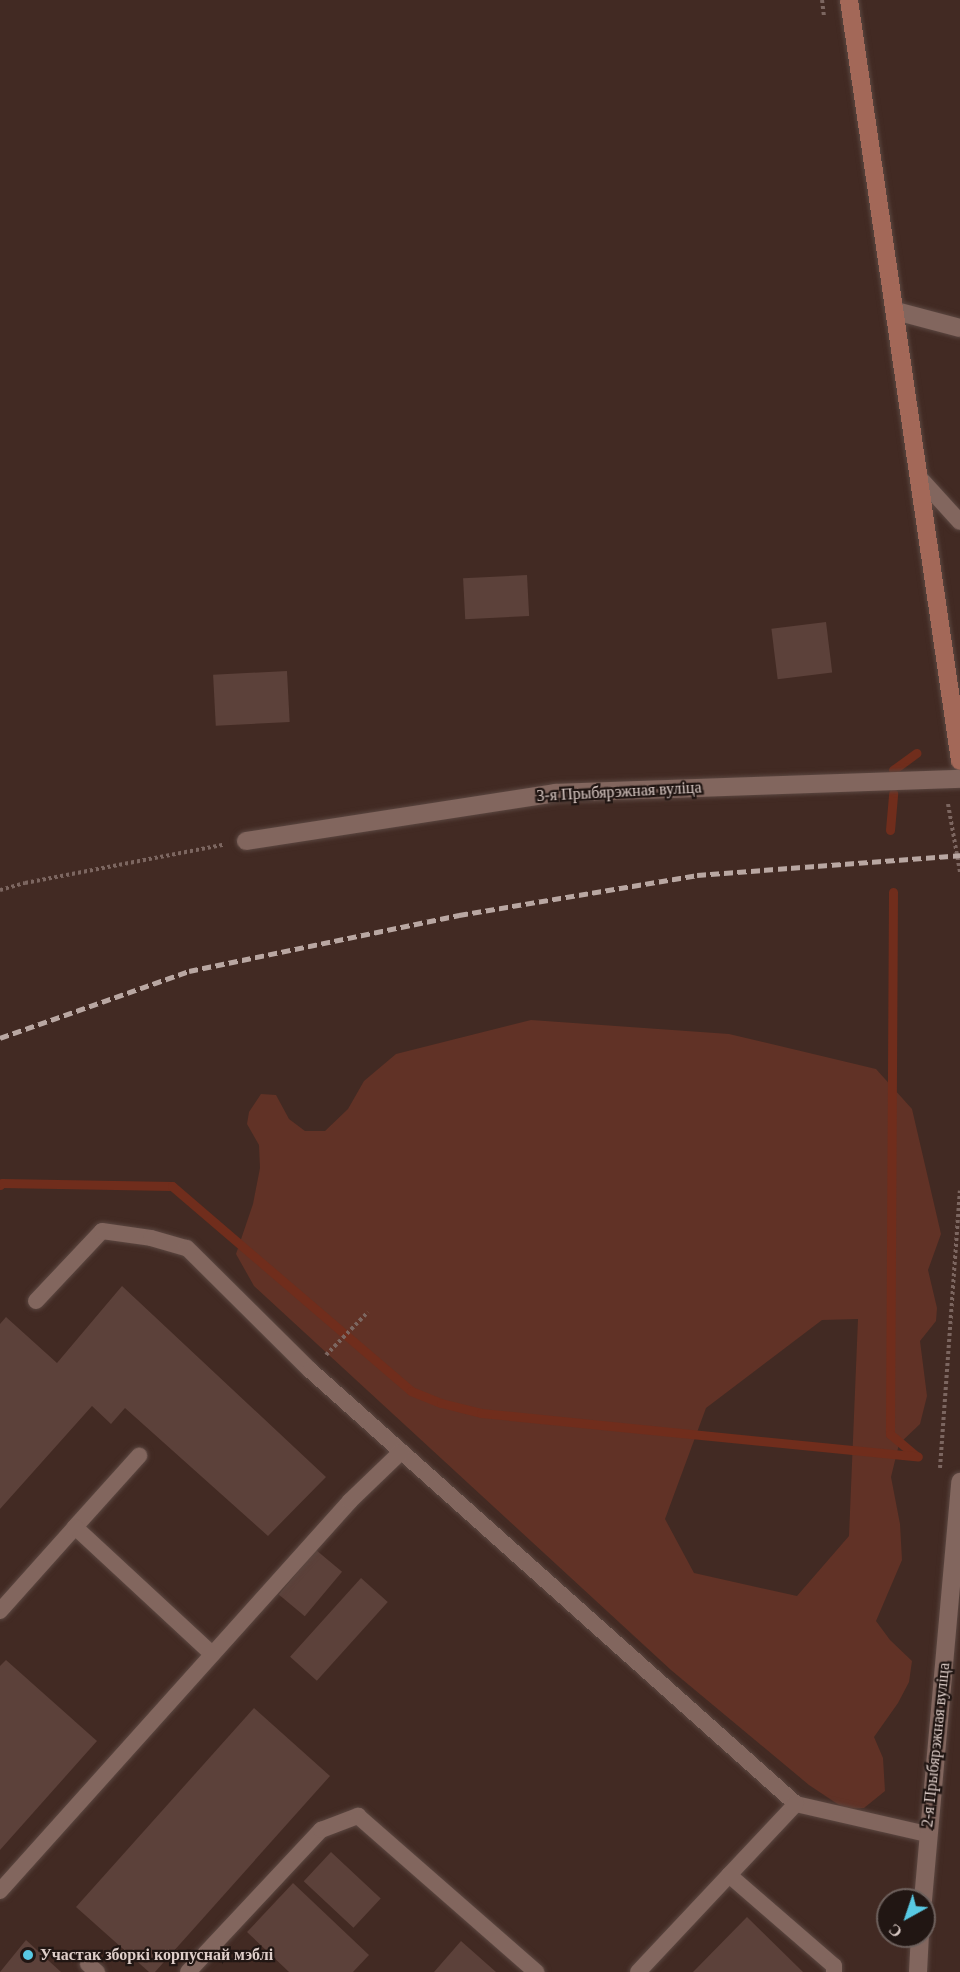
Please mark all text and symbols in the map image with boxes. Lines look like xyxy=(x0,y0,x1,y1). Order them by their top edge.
street label: 3-я Прыбярэжная вуліца xyxy=(536,778,702,806)
street label: 2-я Прыбярэжная вуліца xyxy=(918,1662,954,1828)
north arrow xyxy=(876,1888,936,1948)
text: С xyxy=(886,1920,905,1941)
place label: Участак зборкі корпуснай мэблі xyxy=(40,1945,273,1965)
marker: Участак зборкі корпуснай мэблі xyxy=(21,1948,35,1962)

